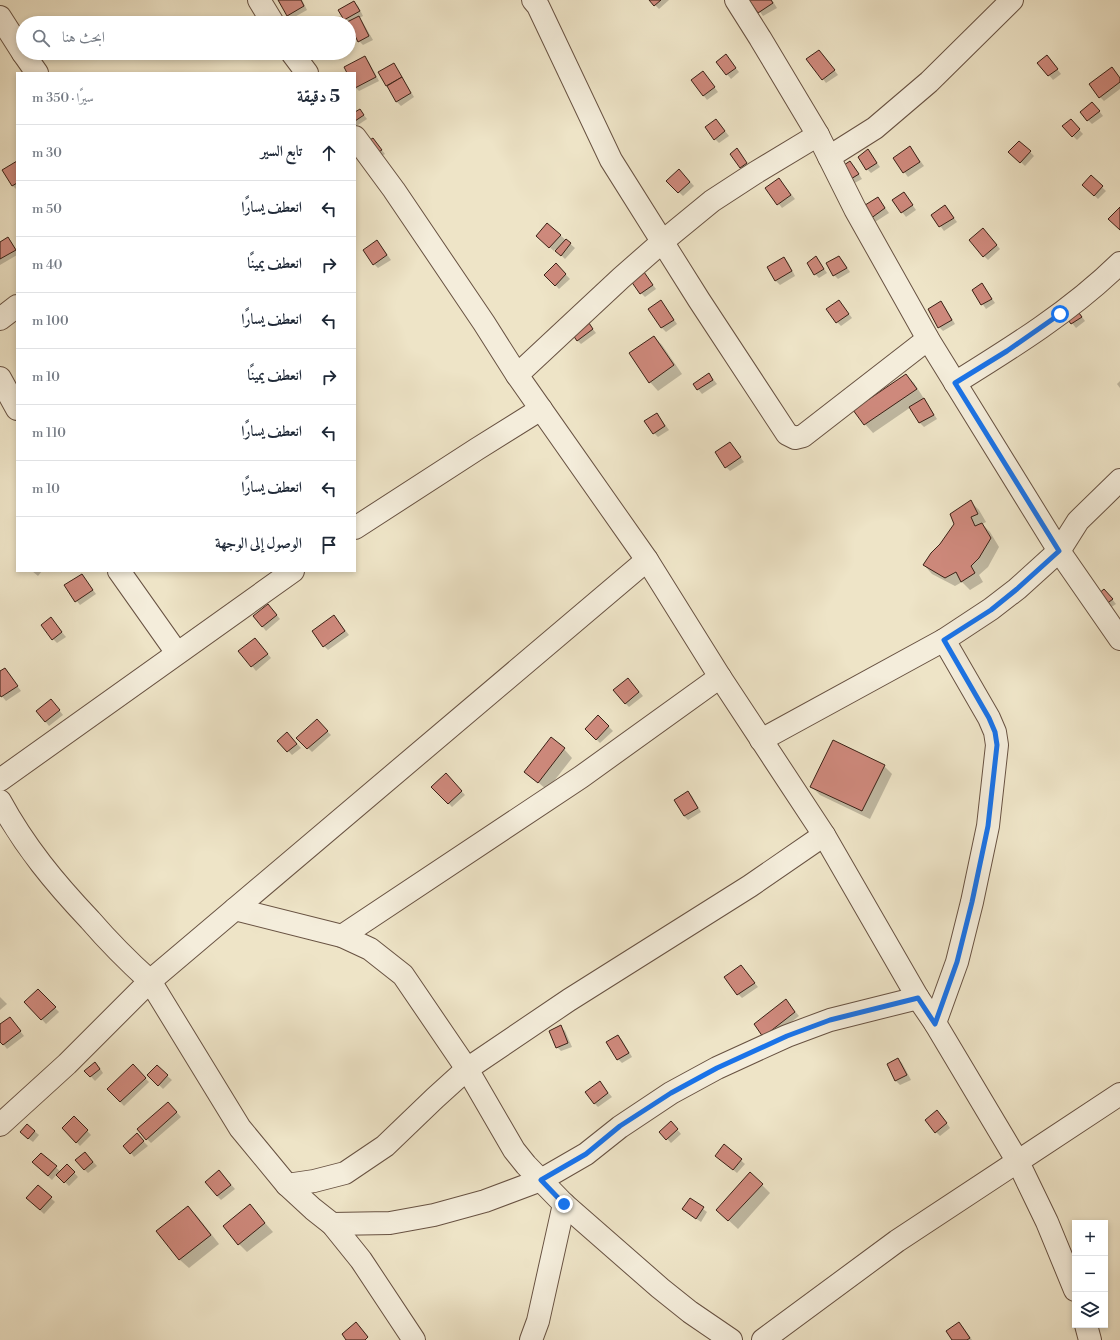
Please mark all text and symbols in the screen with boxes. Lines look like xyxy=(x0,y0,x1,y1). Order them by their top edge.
search box xyxy=(16,16,356,60)
icon: search xyxy=(30,27,52,49)
text: ابحث هنا xyxy=(62,28,105,47)
text: 5 دقيقة xyxy=(297,86,340,108)
text: سيرًا · 350 m xyxy=(32,90,94,106)
text: تابع السير xyxy=(260,142,302,161)
icon: ahead xyxy=(318,142,340,164)
text: 30 m xyxy=(32,145,62,161)
text: انعطف يسارًا xyxy=(241,198,302,217)
icon: left xyxy=(318,198,340,220)
text: 50 m xyxy=(32,201,62,217)
text: انعطف يمينًا xyxy=(247,254,302,273)
icon: right xyxy=(318,254,340,276)
text: 40 m xyxy=(32,257,62,273)
route start xyxy=(1051,305,1069,323)
text: انعطف يسارًا xyxy=(241,310,302,329)
icon: left xyxy=(318,310,340,332)
text: 100 m xyxy=(32,313,69,329)
text: انعطف يمينًا xyxy=(247,366,302,385)
icon: right xyxy=(318,366,340,388)
text: 10 m xyxy=(32,369,60,385)
text: انعطف يسارًا xyxy=(241,422,302,441)
icon: left xyxy=(318,422,340,444)
text: 110 m xyxy=(32,425,66,441)
text: انعطف يسارًا xyxy=(241,478,302,497)
icon: left xyxy=(318,478,340,500)
text: 10 m xyxy=(32,481,60,497)
text: الوصول إلى الوجهة xyxy=(215,534,302,553)
icon: arrive xyxy=(318,534,340,556)
route end xyxy=(555,1195,573,1213)
map controls xyxy=(1072,1220,1108,1328)
button: + xyxy=(1072,1220,1108,1256)
button: − xyxy=(1072,1256,1108,1292)
button: layers xyxy=(1072,1292,1108,1328)

